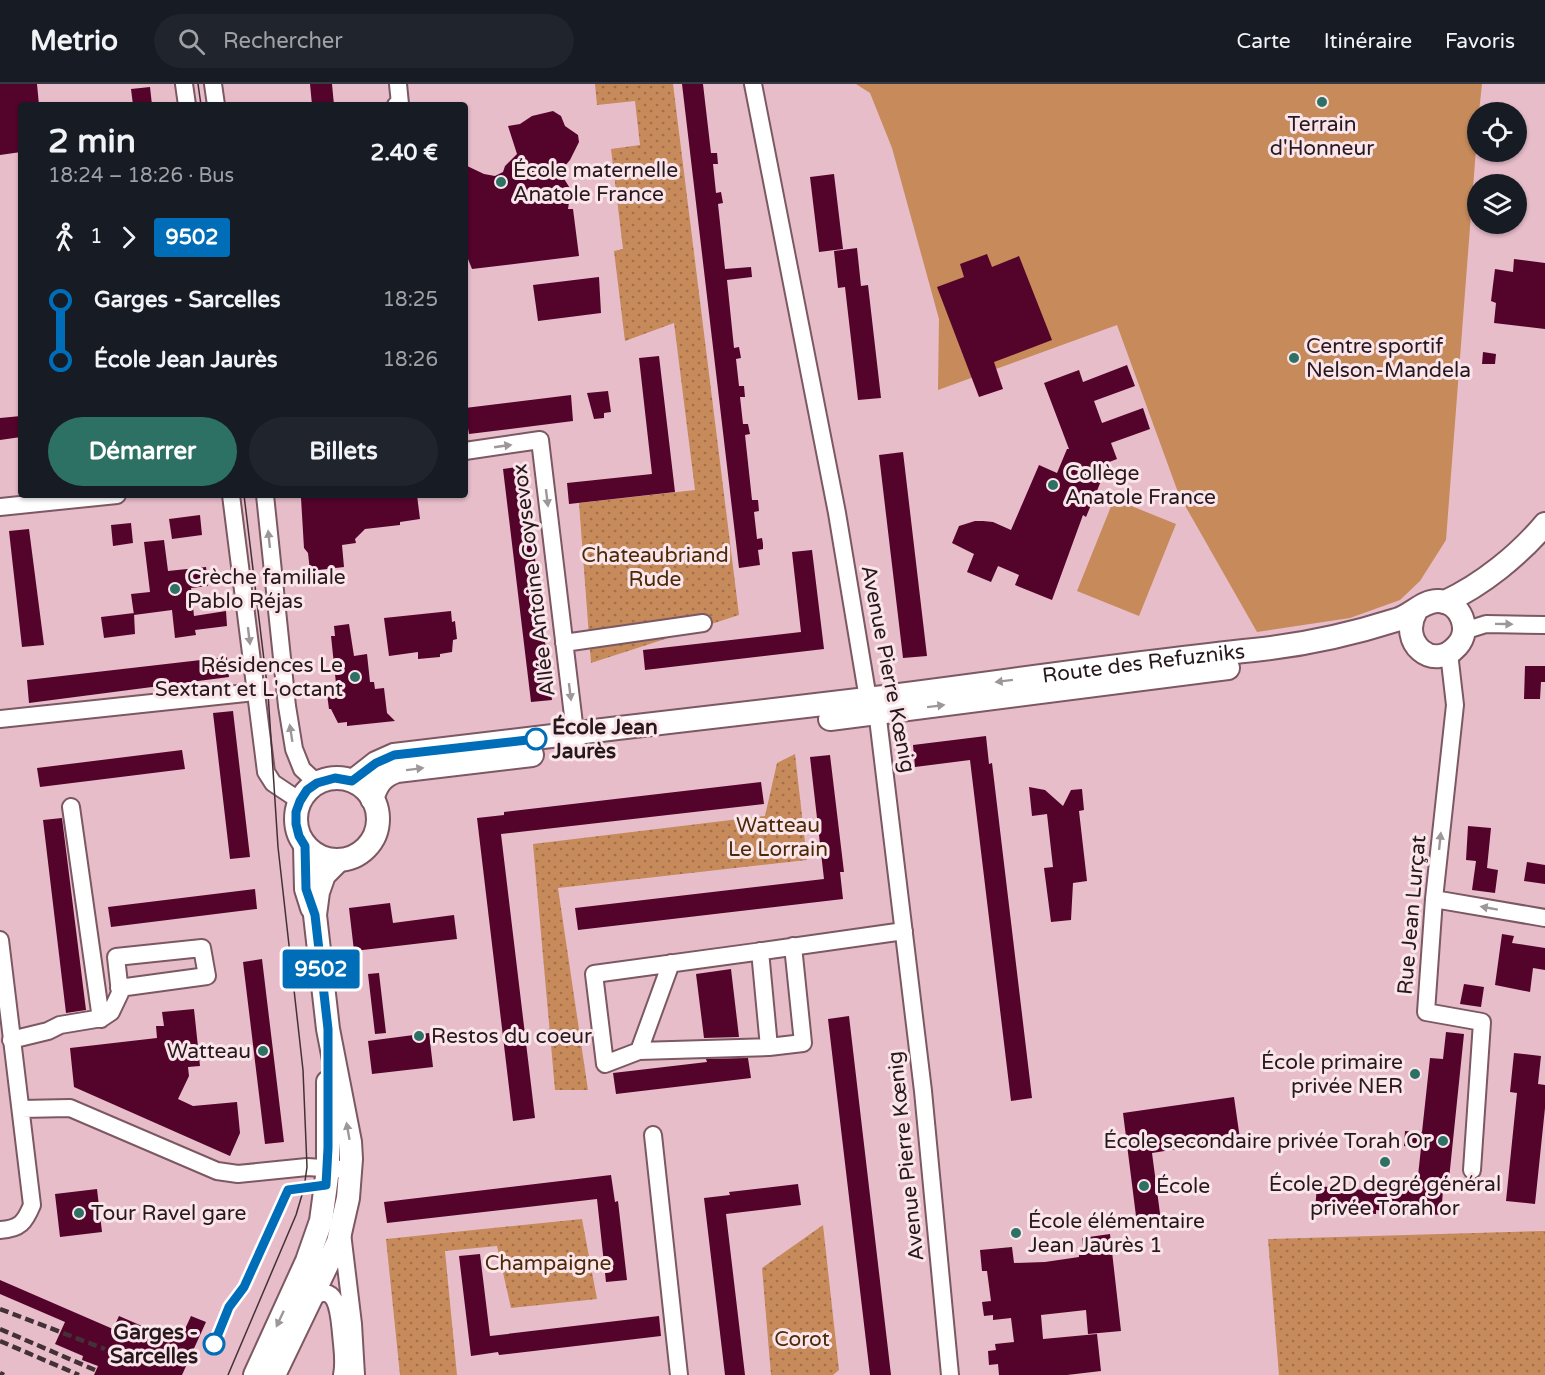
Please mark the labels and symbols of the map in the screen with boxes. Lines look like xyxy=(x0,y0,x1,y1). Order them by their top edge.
marker: Terrain d'Honneur xyxy=(1315,95,1329,109)
place label: Terrain d'Honneur xyxy=(1270,112,1374,161)
place label: École maternelle Anatole France xyxy=(513,158,678,207)
marker: École maternelle Anatole France xyxy=(494,175,508,189)
place label: Centre sportif Nelson-Mandela xyxy=(1306,334,1471,383)
marker: Centre sportif Nelson-Mandela xyxy=(1287,351,1301,365)
one-way arrow xyxy=(493,441,512,450)
place label: Collège Anatole France xyxy=(1065,461,1216,510)
street label: Allée Antoine Coysevox xyxy=(507,462,561,698)
marker: Collège Anatole France xyxy=(1046,478,1060,492)
one-way arrow xyxy=(542,489,552,508)
one-way arrow xyxy=(264,530,274,549)
park label: Chateaubriand Rude xyxy=(581,543,729,592)
street label: Avenue Pierre Kœnig xyxy=(856,563,920,775)
place label: Crèche familiale Pablo Réjas xyxy=(187,565,346,614)
marker: Crèche familiale Pablo Réjas xyxy=(168,582,182,596)
one-way arrow xyxy=(1495,620,1514,629)
one-way arrow xyxy=(244,627,254,646)
street label: Route des Refuzniks xyxy=(1041,639,1246,688)
place label: Résidences Le Sextant et L'octant xyxy=(155,653,343,702)
marker: Résidences Le Sextant et L'octant xyxy=(348,670,362,684)
one-way arrow xyxy=(995,677,1014,686)
one-way arrow xyxy=(565,683,575,702)
one-way arrow xyxy=(926,701,945,711)
place label: École Jean Jaurès xyxy=(551,714,658,764)
one-way arrow xyxy=(286,723,295,742)
marker: École Jean Jaurès xyxy=(525,728,547,750)
one-way arrow xyxy=(406,764,425,773)
park label: Watteau Le Lorrain xyxy=(728,813,828,862)
one-way arrow xyxy=(1435,831,1445,850)
street label: Rue Jean Lurçat xyxy=(1393,834,1431,996)
one-way arrow xyxy=(1480,904,1499,913)
line badge: 9502 xyxy=(279,950,363,988)
place label: Restos du coeur xyxy=(431,1024,592,1049)
marker: Restos du coeur xyxy=(412,1029,426,1043)
place label: Watteau xyxy=(167,1039,251,1064)
marker: Watteau xyxy=(256,1044,270,1058)
street label: Avenue Pierre Kœnig xyxy=(883,1050,929,1262)
place label: École primaire privée NER xyxy=(1261,1050,1403,1099)
marker: École primaire privée NER xyxy=(1408,1067,1422,1081)
one-way arrow xyxy=(343,1121,352,1140)
place label: École secondaire privée Torah Or xyxy=(1104,1129,1431,1154)
marker: École secondaire privée Torah Or xyxy=(1436,1134,1450,1148)
marker: École 2D degré général privée Torah or xyxy=(1378,1155,1392,1169)
place label: École 2D degré général privée Torah or xyxy=(1269,1172,1501,1221)
place label: École xyxy=(1156,1174,1210,1199)
marker: École xyxy=(1137,1179,1151,1193)
place label: Tour Ravel gare xyxy=(91,1201,246,1226)
marker: Tour Ravel gare xyxy=(72,1206,86,1220)
place label: École élémentaire Jean Jaurès 1 xyxy=(1028,1209,1205,1258)
marker: École élémentaire Jean Jaurès 1 xyxy=(1009,1226,1023,1240)
park label: Champaigne xyxy=(485,1251,611,1276)
one-way arrow xyxy=(275,1311,284,1328)
place label: Garges - Sarcelles xyxy=(110,1320,198,1369)
park label: Corot xyxy=(774,1327,830,1352)
marker: Garges - Sarcelles xyxy=(203,1333,225,1355)

